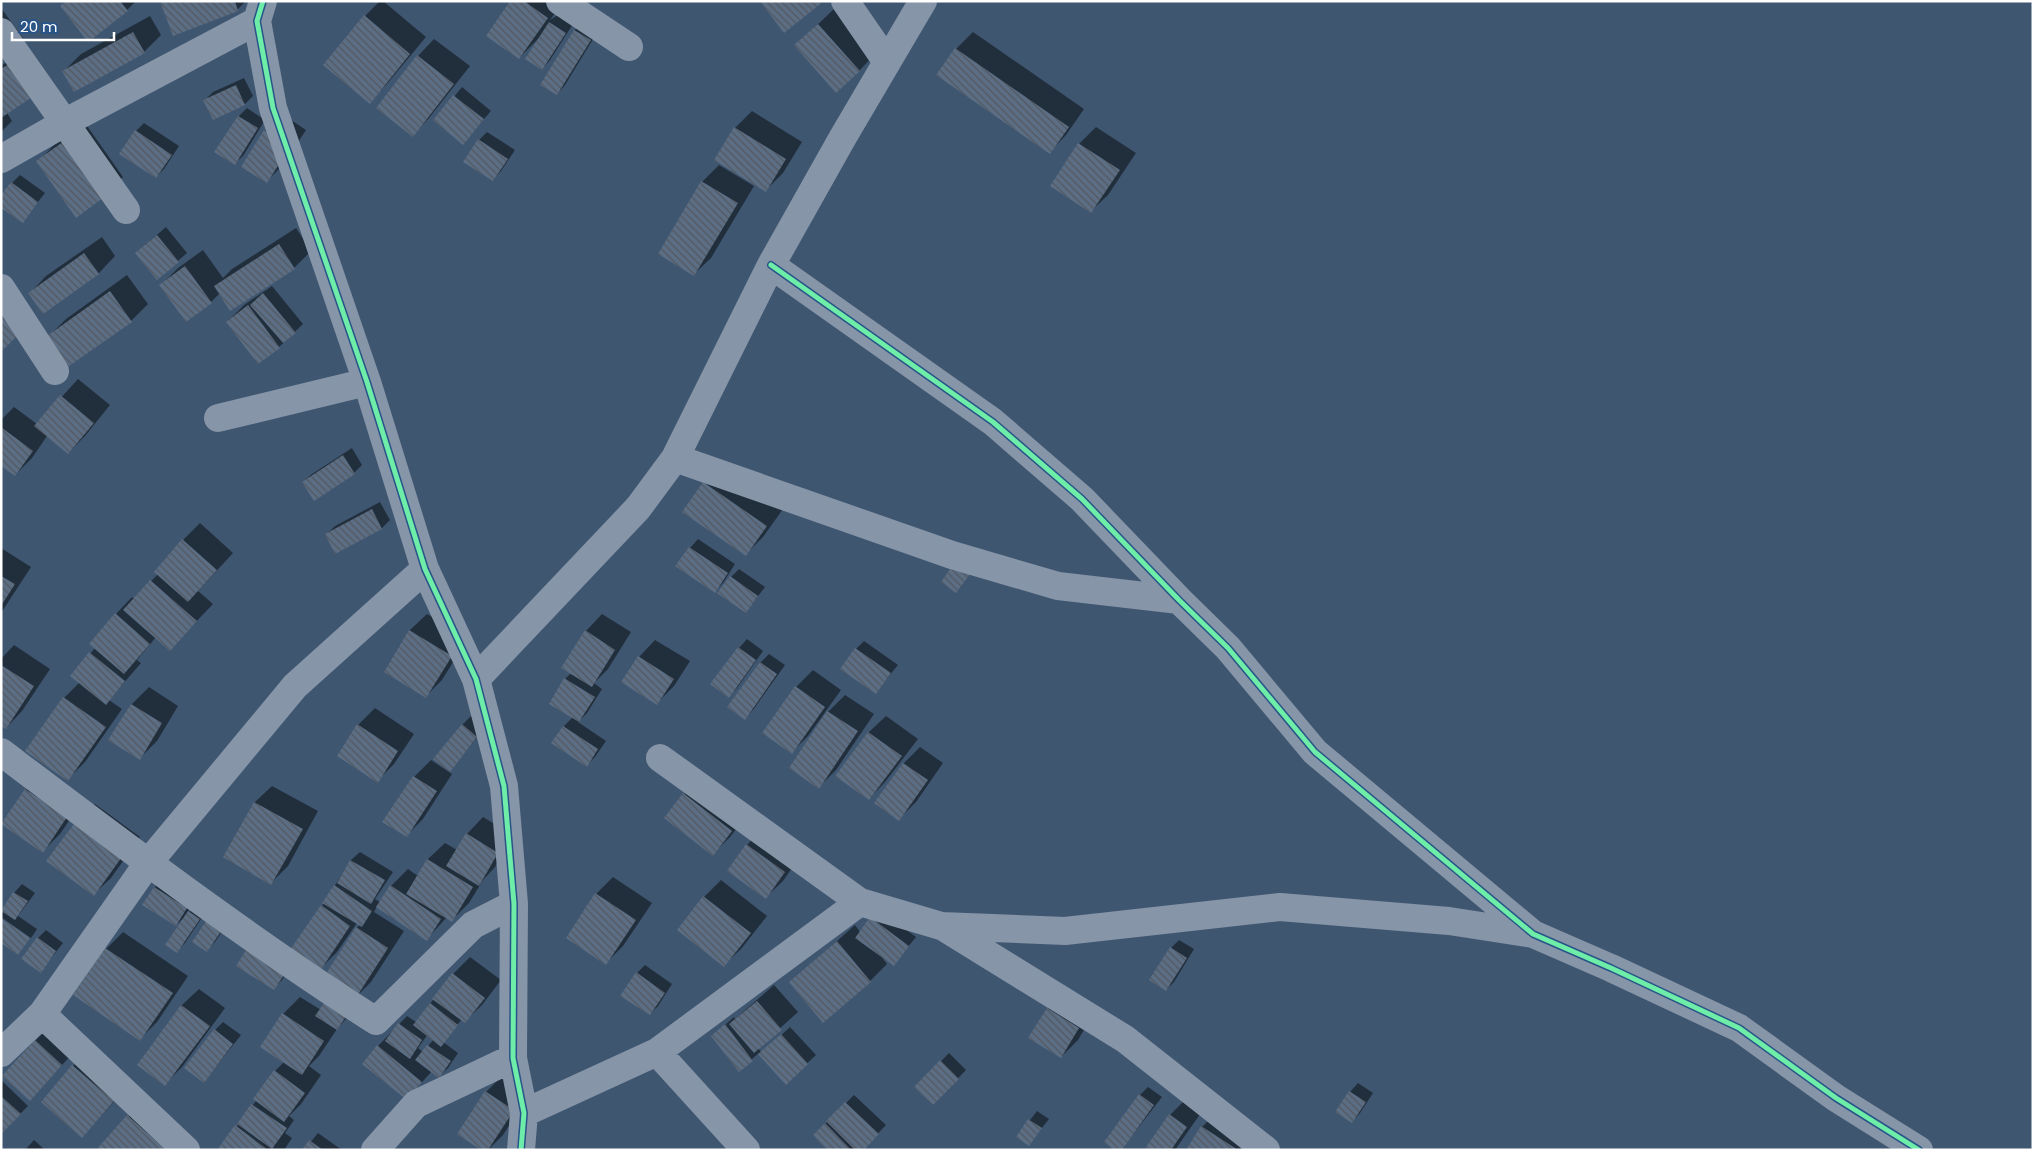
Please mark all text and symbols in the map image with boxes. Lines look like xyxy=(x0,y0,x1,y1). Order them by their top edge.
scale bar xyxy=(12,10,115,42)
text: 20 m xyxy=(20,16,58,37)

